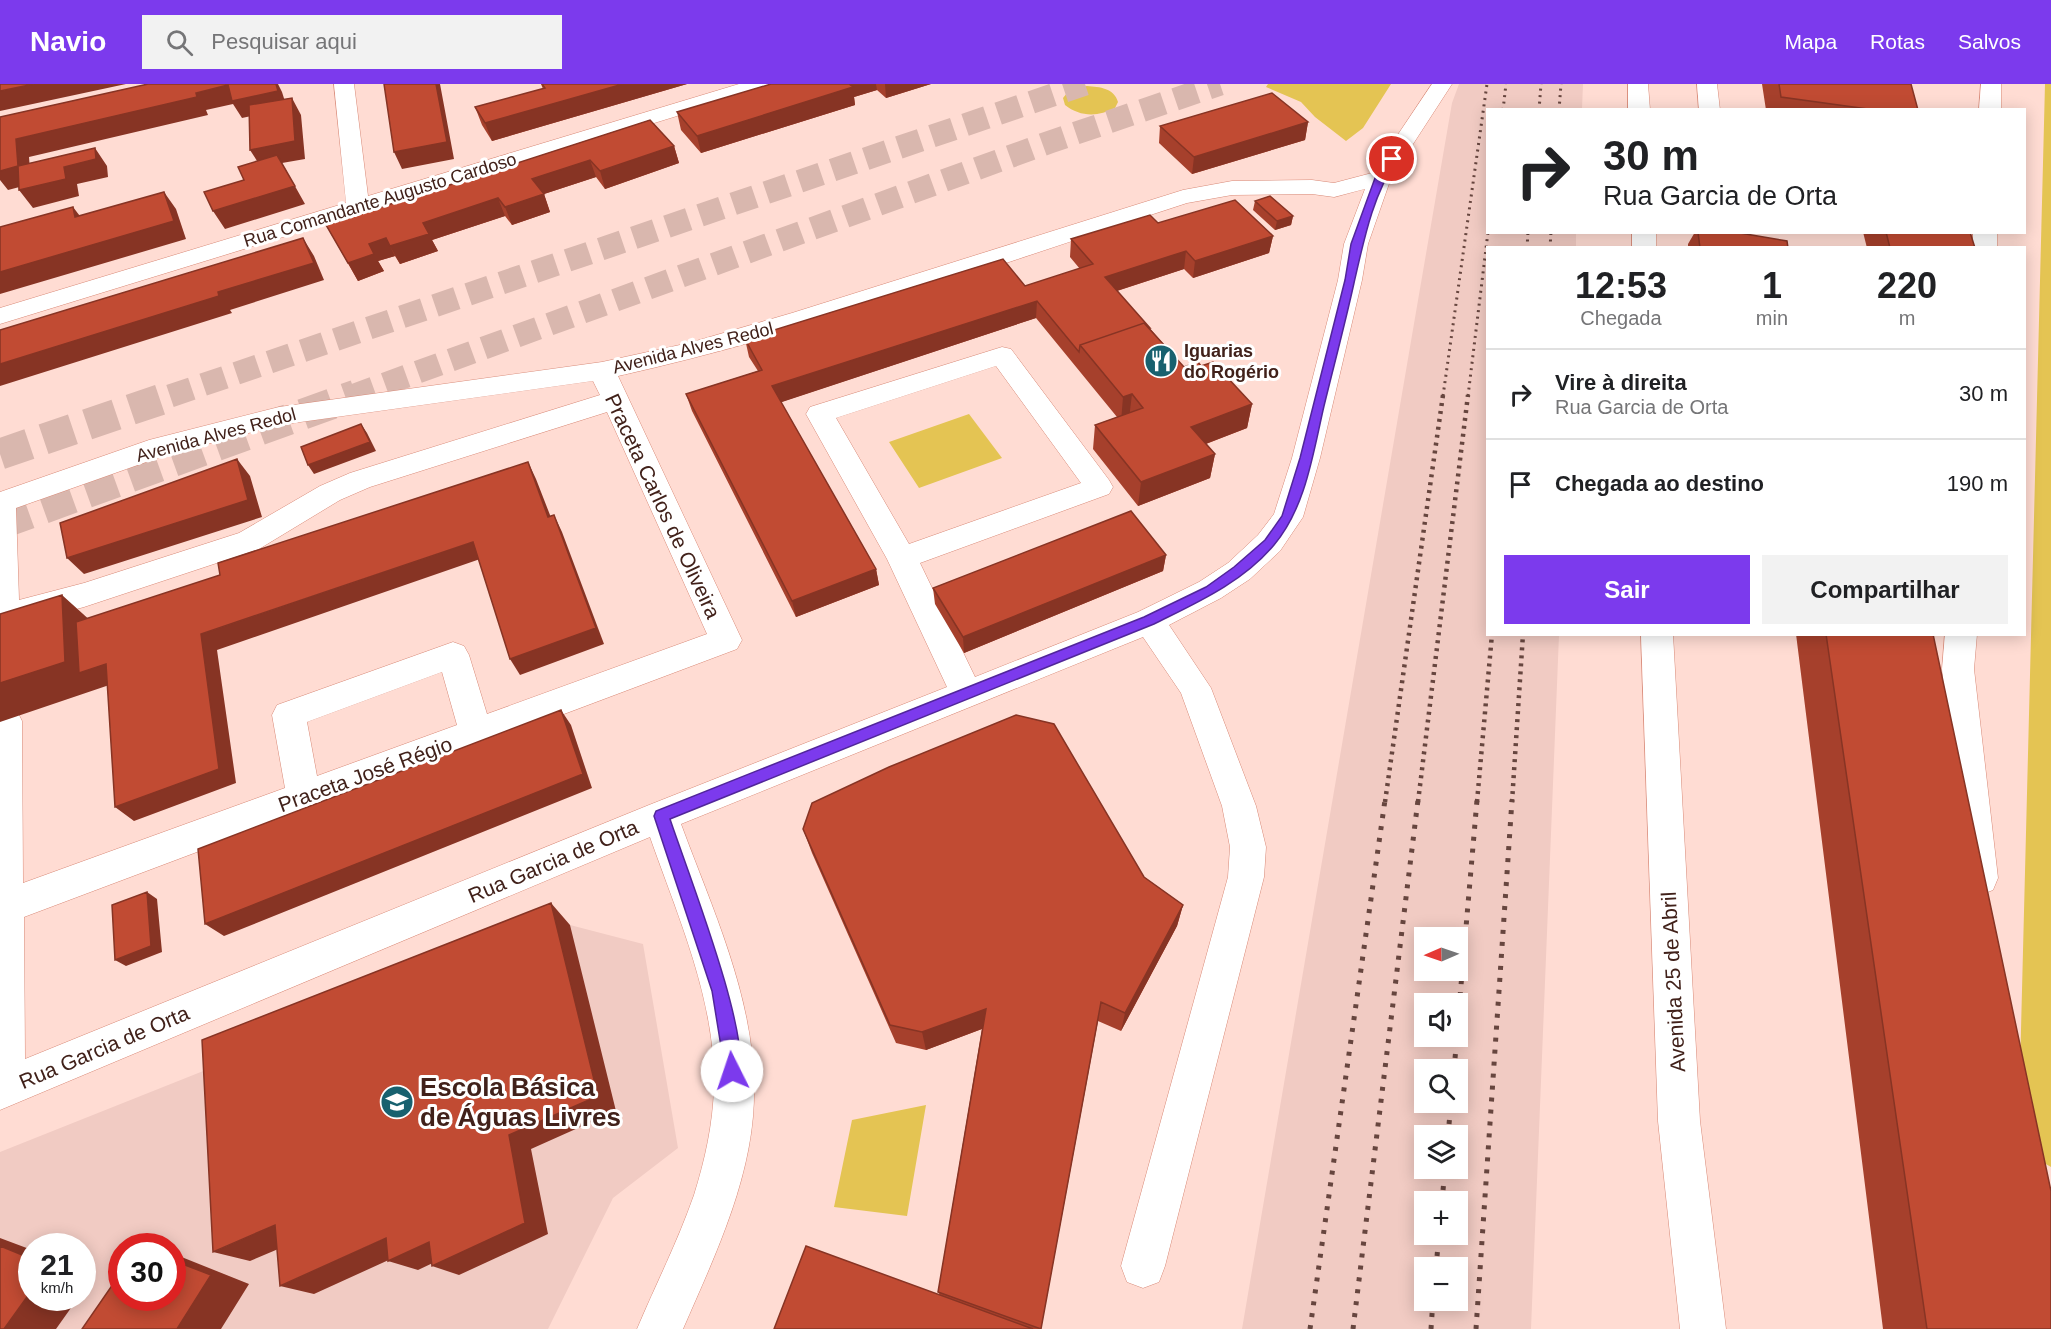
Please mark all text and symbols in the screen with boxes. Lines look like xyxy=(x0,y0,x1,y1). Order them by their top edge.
search box xyxy=(142,15,562,69)
text: Navio xyxy=(30,26,106,57)
icon: search xyxy=(163,26,196,59)
text: Pesquisar aqui xyxy=(211,29,357,54)
text: Mapa xyxy=(1785,30,1837,53)
text: Rotas xyxy=(1870,30,1925,53)
text: Salvos xyxy=(1958,30,2021,53)
icon: right xyxy=(1504,132,1582,210)
text: 30 m xyxy=(1603,132,1699,179)
pin xyxy=(1366,133,1417,184)
icon: arrive xyxy=(1375,142,1408,175)
street label: Rua Comandante Augusto Cardoso xyxy=(241,149,519,251)
text: Rua Garcia de Orta xyxy=(1603,181,1837,211)
text: 12:53 xyxy=(1575,265,1667,306)
text: 1 xyxy=(1762,265,1782,306)
text: 220 xyxy=(1877,265,1937,306)
text: Chegada xyxy=(1580,307,1662,329)
text: min xyxy=(1756,307,1788,329)
text: m xyxy=(1899,307,1915,329)
street label: Avenida Alves Redol xyxy=(611,318,775,378)
place label: Iguarias do Rogério xyxy=(1184,341,1279,382)
restaurant icon: Iguarias do Rogério xyxy=(1143,343,1179,379)
text: Vire à direita xyxy=(1555,370,1687,395)
icon: right xyxy=(1504,378,1537,411)
text: 30 m xyxy=(1959,381,2008,406)
street label: Praceta Carlos de Oliveira xyxy=(601,390,725,622)
text: Rua Garcia de Orta xyxy=(1555,396,1728,418)
street label: Avenida Alves Redol xyxy=(134,404,298,466)
icon: arrive xyxy=(1504,468,1537,501)
text: Chegada ao destino xyxy=(1555,471,1764,496)
text: 190 m xyxy=(1947,471,2008,496)
button: Sair xyxy=(1504,555,1750,624)
button: Compartilhar xyxy=(1762,555,2008,624)
street label: Praceta José Régio xyxy=(275,732,455,816)
street label: Rua Garcia de Orta xyxy=(465,815,642,907)
street label: Avenida 25 de Abril xyxy=(1657,891,1689,1073)
north arrow xyxy=(1414,927,1468,981)
map controls xyxy=(1414,927,1468,1311)
button: sound xyxy=(1414,993,1468,1047)
street label: Rua Garcia de Orta xyxy=(16,1001,193,1093)
position arrow xyxy=(700,1039,764,1103)
button: search xyxy=(1414,1059,1468,1113)
place label: Escola Básica de Águas Livres xyxy=(420,1072,621,1132)
school or university icon: Escola Básica de Águas Livres xyxy=(379,1084,415,1120)
button: layers xyxy=(1414,1125,1468,1179)
button: + xyxy=(1414,1191,1468,1245)
speed limit sign: 30 xyxy=(108,1233,186,1311)
text: 21 xyxy=(40,1248,74,1281)
button: − xyxy=(1414,1257,1468,1311)
text: km/h xyxy=(41,1279,73,1296)

